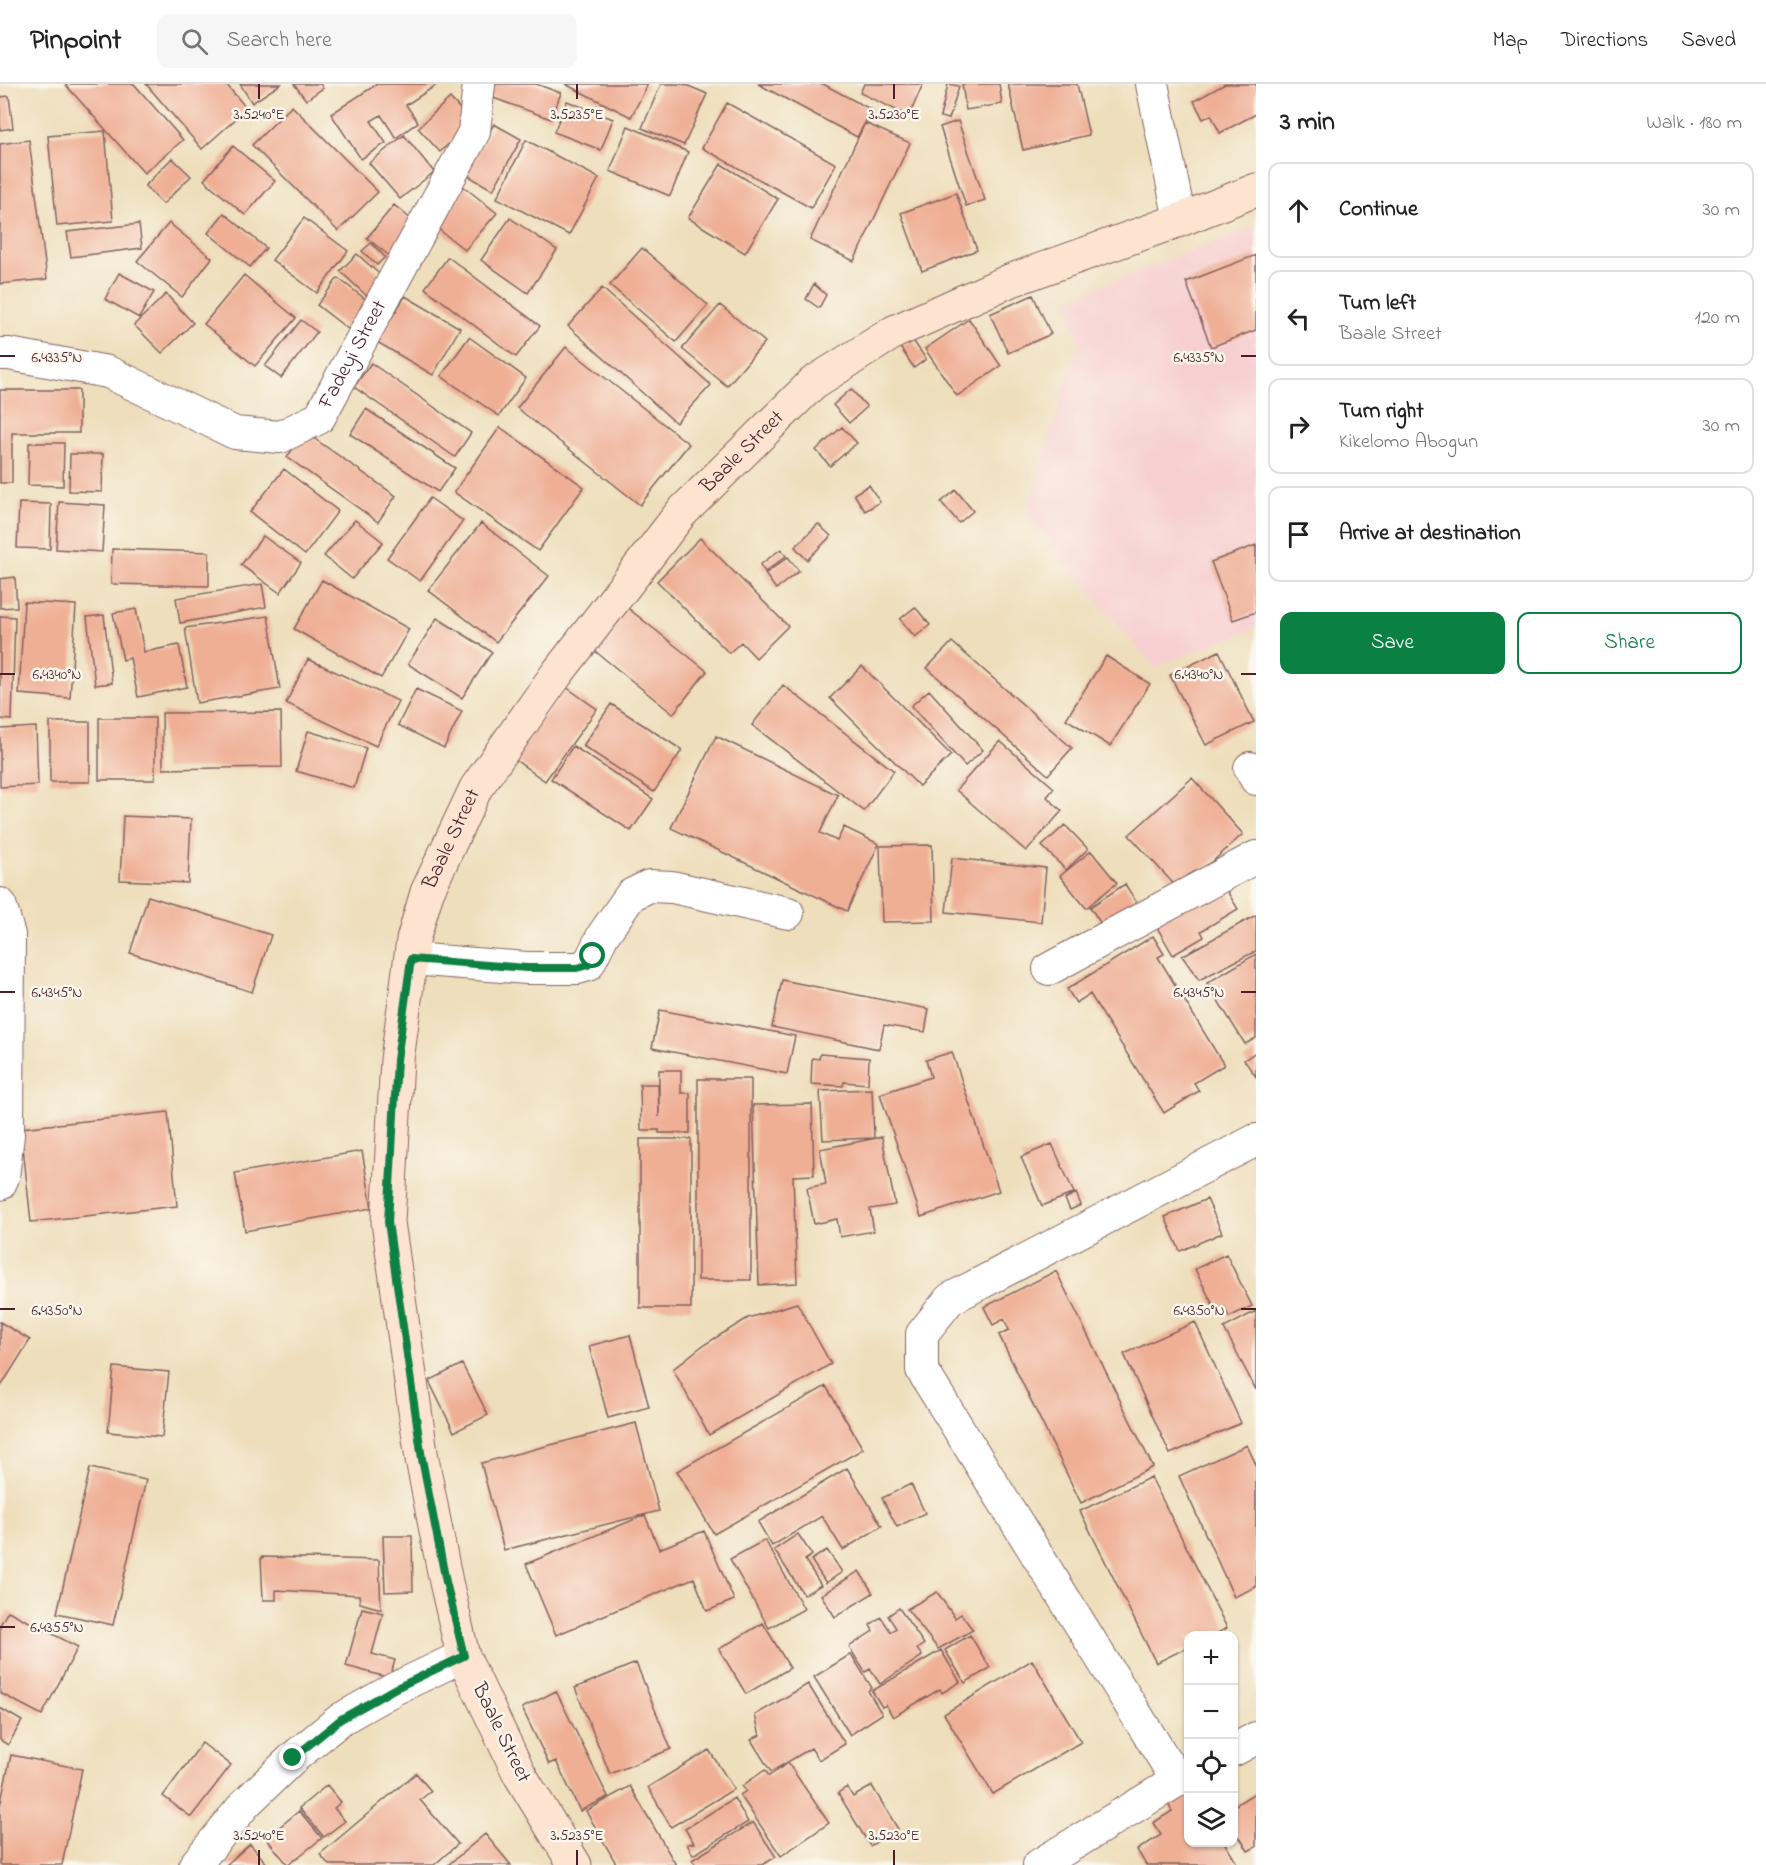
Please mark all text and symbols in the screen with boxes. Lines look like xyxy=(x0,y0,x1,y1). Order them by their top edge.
search box xyxy=(157,14,577,68)
text: Pinpoint xyxy=(30,21,121,62)
icon: search xyxy=(178,25,211,58)
text: Search here xyxy=(226,25,332,57)
text: Map xyxy=(1492,26,1528,56)
text: Directions xyxy=(1561,26,1648,56)
text: Saved xyxy=(1681,26,1736,56)
text: 3.5240°E xyxy=(233,104,285,126)
text: 3.5235°E xyxy=(550,104,604,126)
text: 3.5230°E xyxy=(868,104,920,126)
text: 3 min xyxy=(1280,104,1335,142)
text: Walk · 180 m xyxy=(1646,109,1742,138)
icon: ahead xyxy=(1282,194,1315,227)
text: Continue xyxy=(1339,194,1418,226)
text: 30 m xyxy=(1703,196,1740,225)
text: Turn left xyxy=(1339,288,1416,320)
street label: Fadeyi Street xyxy=(311,295,395,415)
icon: left xyxy=(1282,302,1315,335)
text: 120 m xyxy=(1695,304,1740,333)
text: Baale Street xyxy=(1339,320,1442,349)
text: 6.4335°N xyxy=(32,347,82,369)
text: 6.4335°N xyxy=(1174,347,1224,369)
text: Turn right xyxy=(1339,396,1424,428)
street label: Baale Street xyxy=(693,404,792,502)
icon: right xyxy=(1282,410,1315,443)
text: 30 m xyxy=(1703,412,1740,441)
text: Kikelomo Abogun xyxy=(1339,428,1478,457)
icon: arrive xyxy=(1282,518,1315,551)
text: Arrive at destination xyxy=(1339,518,1521,550)
button: Save xyxy=(1280,612,1505,674)
button: Share xyxy=(1517,612,1742,674)
text: 6.4340°N xyxy=(33,664,81,686)
text: 6.4340°N xyxy=(1175,664,1223,686)
street label: Baale Street xyxy=(415,784,489,895)
route start xyxy=(579,942,605,968)
text: 6.4345°N xyxy=(32,982,82,1004)
text: 6.4345°N xyxy=(1174,982,1224,1004)
text: 6.4350°N xyxy=(31,1300,83,1322)
text: 6.4350°N xyxy=(1173,1300,1225,1322)
text: 6.4355°N xyxy=(30,1617,84,1639)
map controls xyxy=(1184,1631,1238,1847)
button: + xyxy=(1184,1631,1238,1685)
street label: Baale Street xyxy=(463,1677,538,1788)
button: − xyxy=(1184,1685,1238,1739)
button: locate xyxy=(1184,1739,1238,1793)
route end xyxy=(279,1744,305,1770)
button: layers xyxy=(1184,1793,1238,1847)
text: 3.5240°E xyxy=(233,1825,285,1847)
text: 3.5235°E xyxy=(550,1825,604,1847)
text: 3.5230°E xyxy=(868,1825,920,1847)

